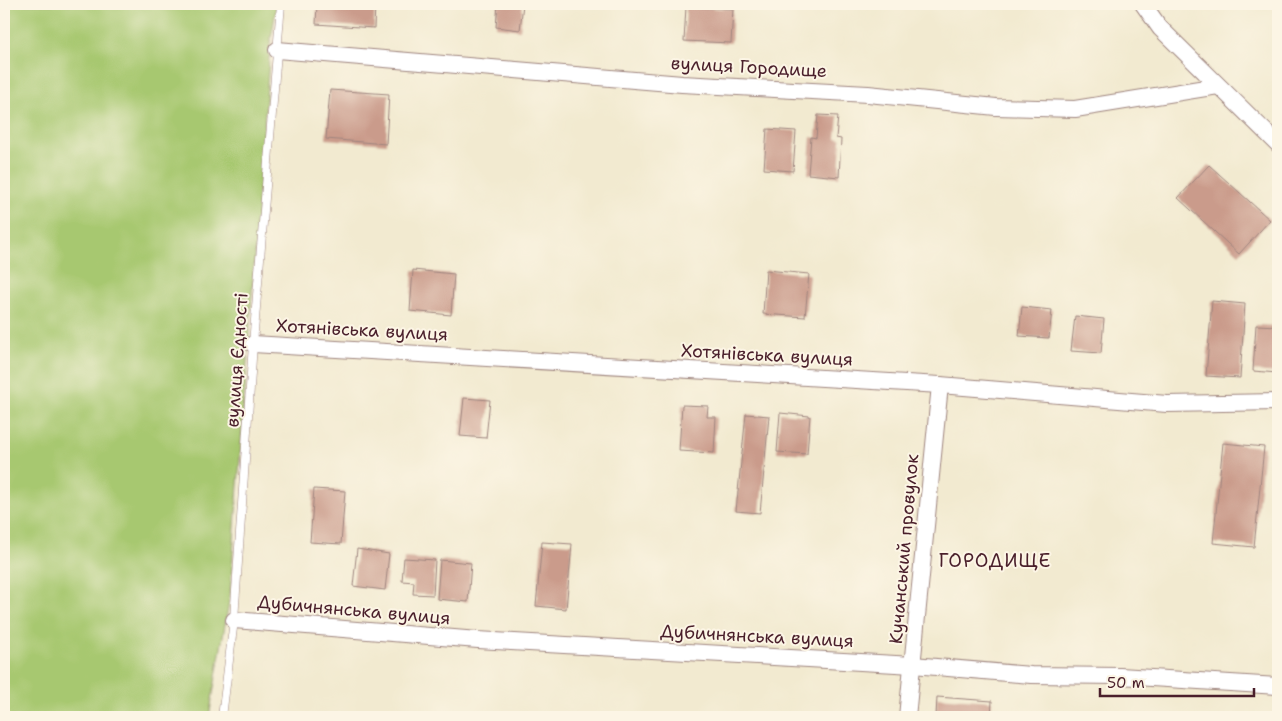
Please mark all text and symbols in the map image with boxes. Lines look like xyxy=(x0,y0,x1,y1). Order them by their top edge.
street label: вулиця Городище xyxy=(670,51,828,83)
street label: вулиця Єдності xyxy=(220,292,254,428)
street label: Хотянівська вулиця xyxy=(275,314,449,346)
street label: Хотянівська вулиця xyxy=(680,339,854,371)
street label: Кучанський провулок xyxy=(884,453,924,645)
district label: ГОРОДИЩЕ xyxy=(939,548,1051,573)
street label: Дубичнянська вулиця xyxy=(257,590,451,630)
street label: Дубичнянська вулиця xyxy=(660,619,854,653)
scale bar xyxy=(1100,666,1253,698)
text: 50 m xyxy=(1107,673,1145,693)

